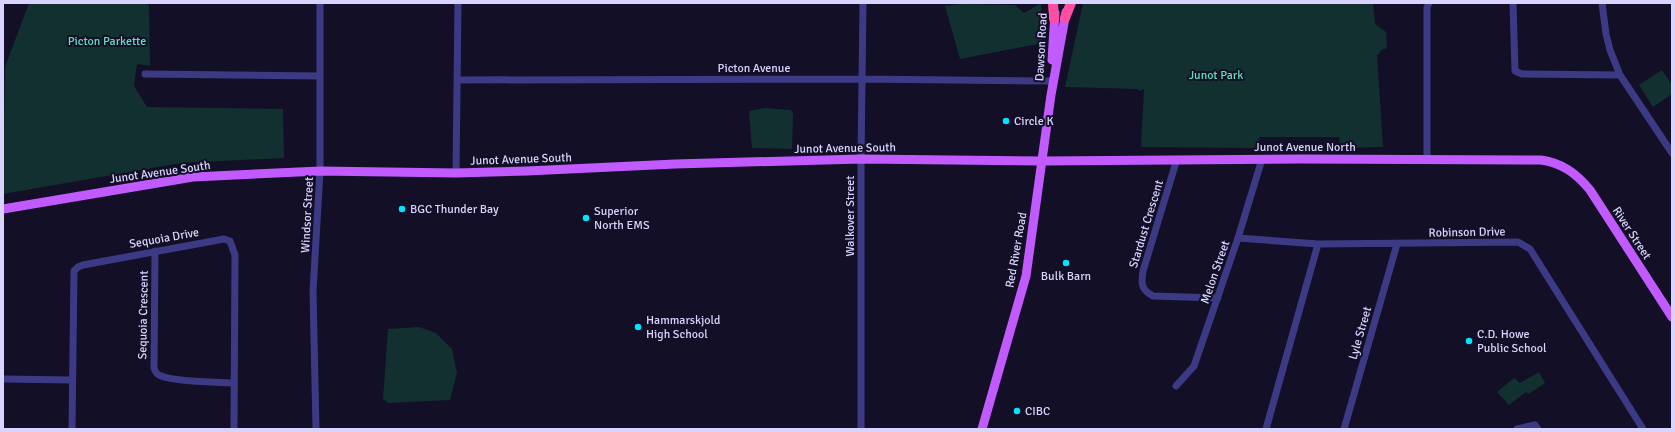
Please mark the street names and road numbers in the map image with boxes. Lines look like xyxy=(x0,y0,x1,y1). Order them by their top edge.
street label: Dawson Road xyxy=(1032,12,1051,82)
street label: Picton Avenue xyxy=(718,61,790,76)
street label: Junot Avenue South xyxy=(794,140,896,157)
street label: Junot Avenue North xyxy=(1254,140,1356,155)
street label: Junot Avenue South xyxy=(470,150,572,169)
street label: Junot Avenue South xyxy=(109,158,212,187)
street label: Walkover Street xyxy=(843,176,858,256)
street label: Windsor Street xyxy=(298,177,317,253)
street label: Stardust Crescent xyxy=(1126,178,1167,270)
street label: River Street xyxy=(1609,204,1654,263)
street label: Red River Road xyxy=(1002,211,1031,289)
street label: Robinson Drive xyxy=(1428,224,1506,241)
street label: Sequoia Drive xyxy=(128,225,200,252)
street label: Melon Street xyxy=(1198,239,1233,306)
street label: Sequoia Crescent xyxy=(135,270,152,360)
street label: Lyle Street xyxy=(1346,305,1375,361)

